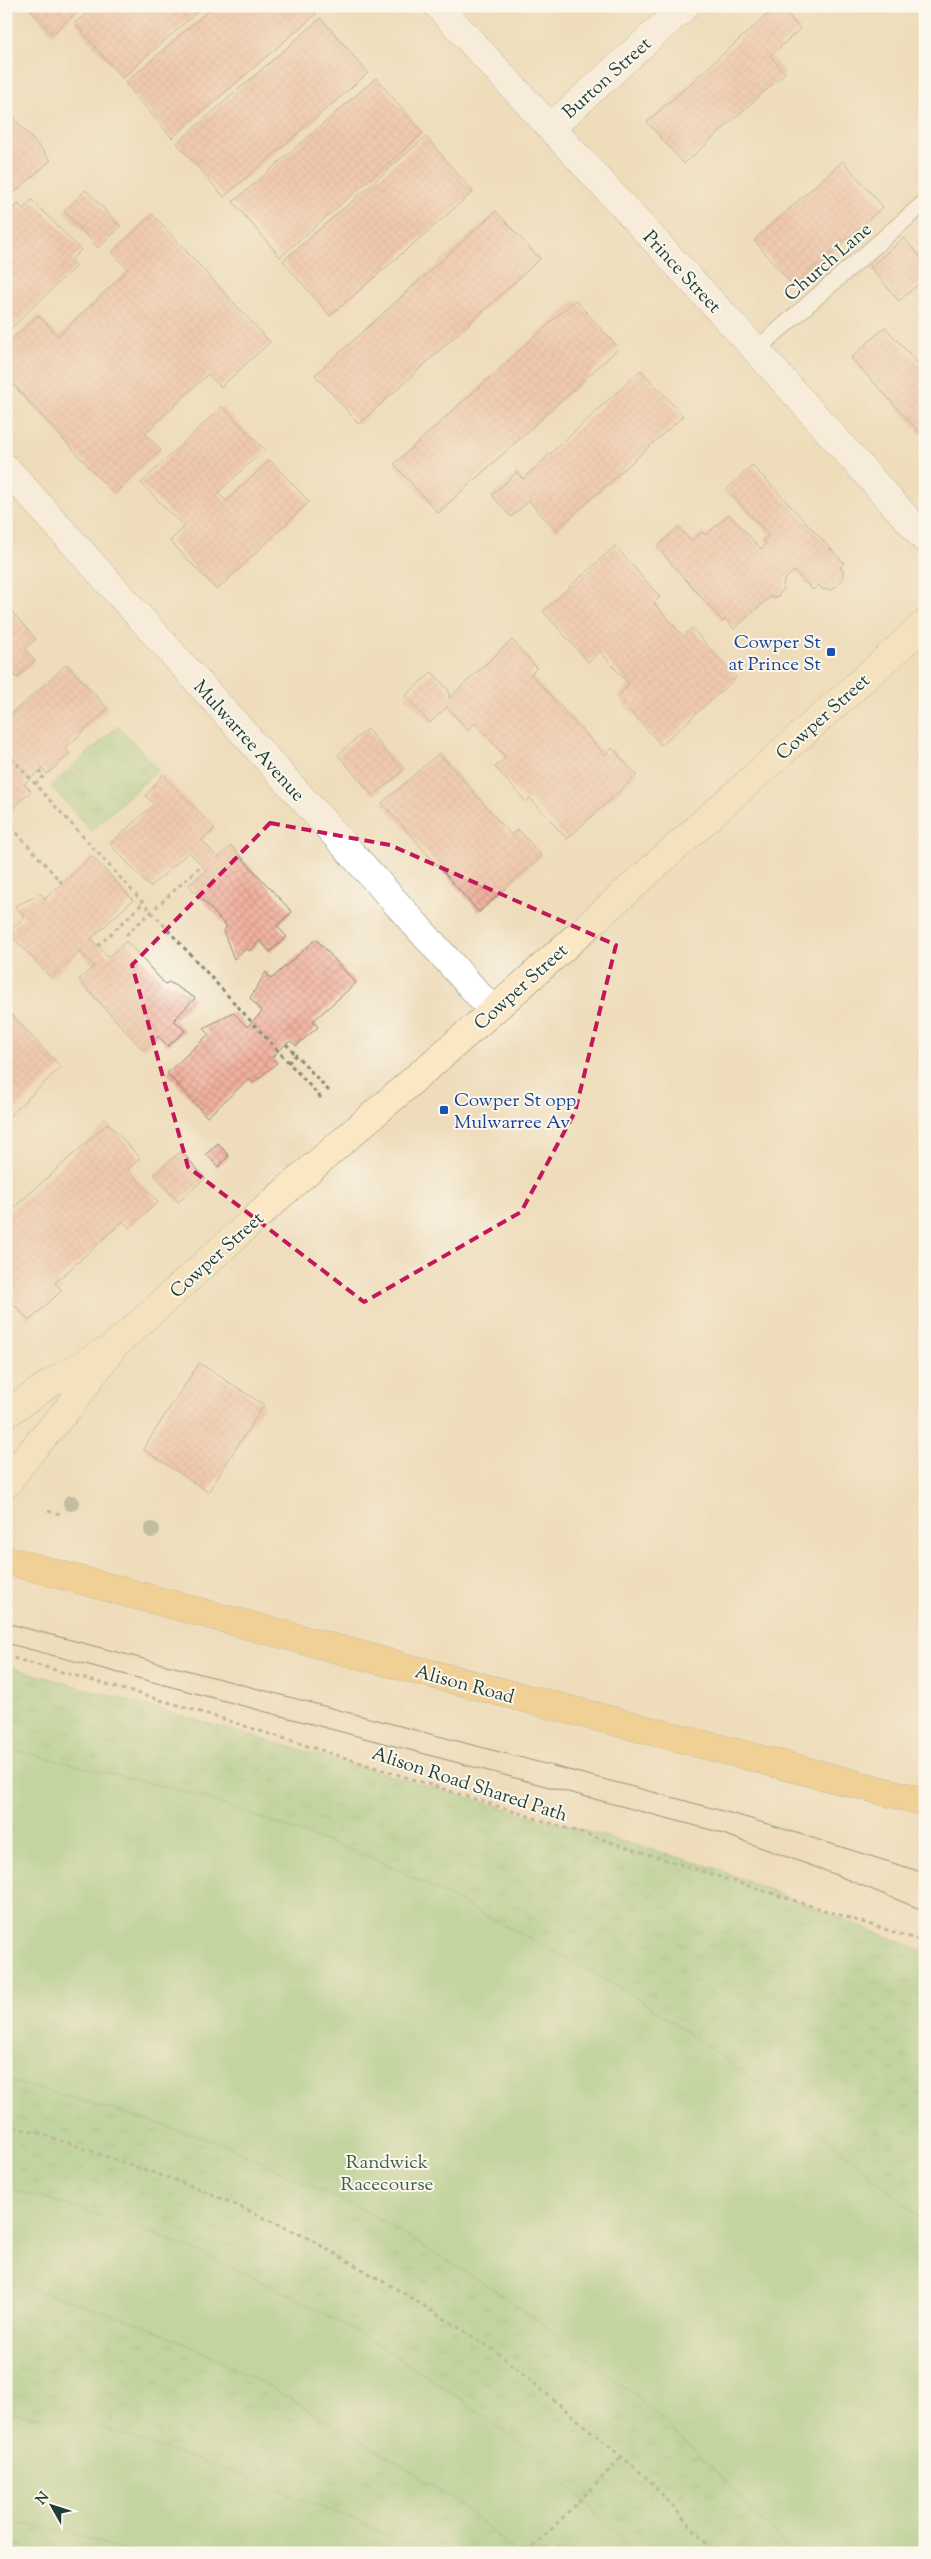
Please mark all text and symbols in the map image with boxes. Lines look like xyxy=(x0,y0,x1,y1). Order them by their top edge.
street label: Burton Street xyxy=(557,31,658,126)
street label: Church Lane xyxy=(779,217,878,309)
street label: Prince Street xyxy=(636,225,727,321)
place label: Cowper St at Prince St xyxy=(729,630,821,679)
marker: Cowper St at Prince St xyxy=(825,646,837,658)
street label: Cowper Street xyxy=(771,668,877,768)
street label: Mulwarree Avenue xyxy=(186,675,310,809)
street label: Cowper Street xyxy=(469,938,575,1038)
place label: Cowper St opp Mulwarree Av xyxy=(454,1088,576,1137)
marker: Cowper St opp Mulwarree Av xyxy=(438,1104,450,1116)
street label: Cowper Street xyxy=(165,1206,271,1306)
street label: Alison Road xyxy=(412,1659,517,1712)
street label: Alison Road Shared Path xyxy=(368,1741,571,1830)
park label: Randwick Racecourse xyxy=(341,2150,434,2199)
north arrow xyxy=(28,2482,78,2532)
text: N xyxy=(32,2488,55,2510)

